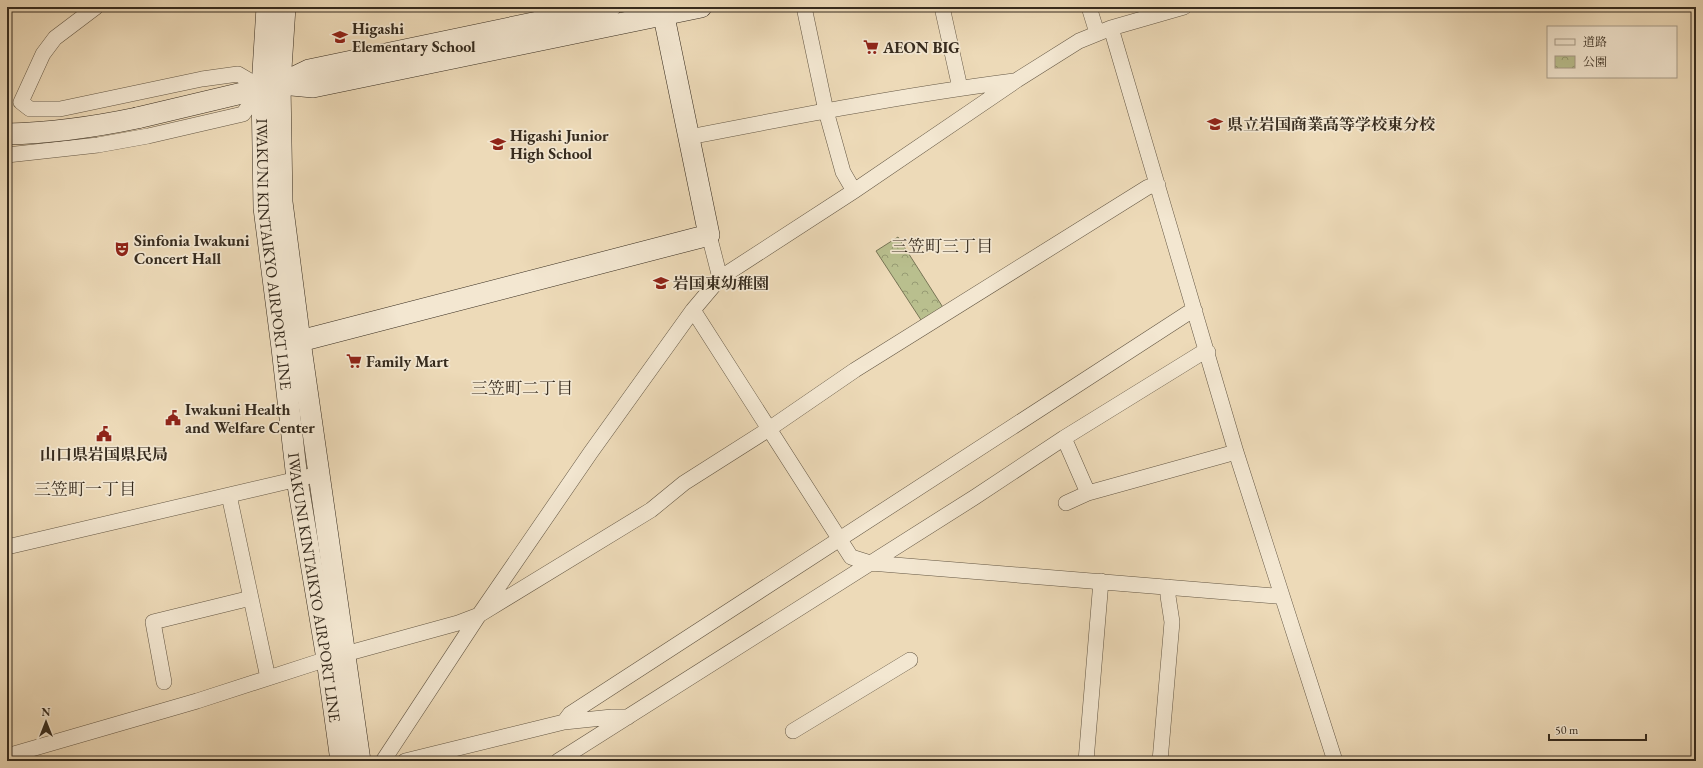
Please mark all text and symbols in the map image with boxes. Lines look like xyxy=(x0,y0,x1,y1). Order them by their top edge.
place label: Higashi Elementary School xyxy=(352,18,476,57)
legend xyxy=(1547,26,1677,78)
school or university icon: Higashi Elementary School xyxy=(331,28,349,46)
text: 道路 xyxy=(1583,34,1607,50)
place label: AEON BIG xyxy=(882,37,960,58)
supermarket icon: AEON BIG xyxy=(862,38,880,56)
text: 公園 xyxy=(1583,54,1607,70)
place label: 県立岩国商業高等学校東分校 xyxy=(1227,114,1436,135)
school or university icon: 県立岩国商業高等学校東分校 xyxy=(1206,115,1224,133)
street label: IWAKUNI KINTAIKYO AIRPORT LINE xyxy=(252,118,297,391)
place label: Higashi Junior High School xyxy=(510,125,609,164)
school or university icon: Higashi Junior High School xyxy=(489,135,507,153)
place label: Sinfonia Iwakuni Concert Hall xyxy=(134,230,250,269)
district label: 三笠町三丁目 xyxy=(891,235,993,257)
theatre icon: Sinfonia Iwakuni Concert Hall xyxy=(113,240,131,258)
place label: 岩国東幼稚園 xyxy=(673,273,769,294)
school or university icon: 岩国東幼稚園 xyxy=(652,274,670,292)
place label: Family Mart xyxy=(366,351,449,372)
supermarket icon: Family Mart xyxy=(345,352,363,370)
district label: 三笠町二丁目 xyxy=(471,377,573,399)
place label: Iwakuni Health and Welfare Center xyxy=(185,399,315,438)
public building icon: Iwakuni Health and Welfare Center xyxy=(164,409,182,427)
public building icon: 山口県岩国県民局 xyxy=(95,425,113,443)
place label: 山口県岩国県民局 xyxy=(40,444,168,465)
street label: IWAKUNI KINTAIKYO AIRPORT LINE xyxy=(284,451,346,724)
district label: 三笠町一丁目 xyxy=(34,478,136,500)
north arrow xyxy=(26,702,66,742)
text: N xyxy=(42,705,51,719)
scale bar xyxy=(1549,716,1646,742)
text: 50 m xyxy=(1555,722,1579,738)

